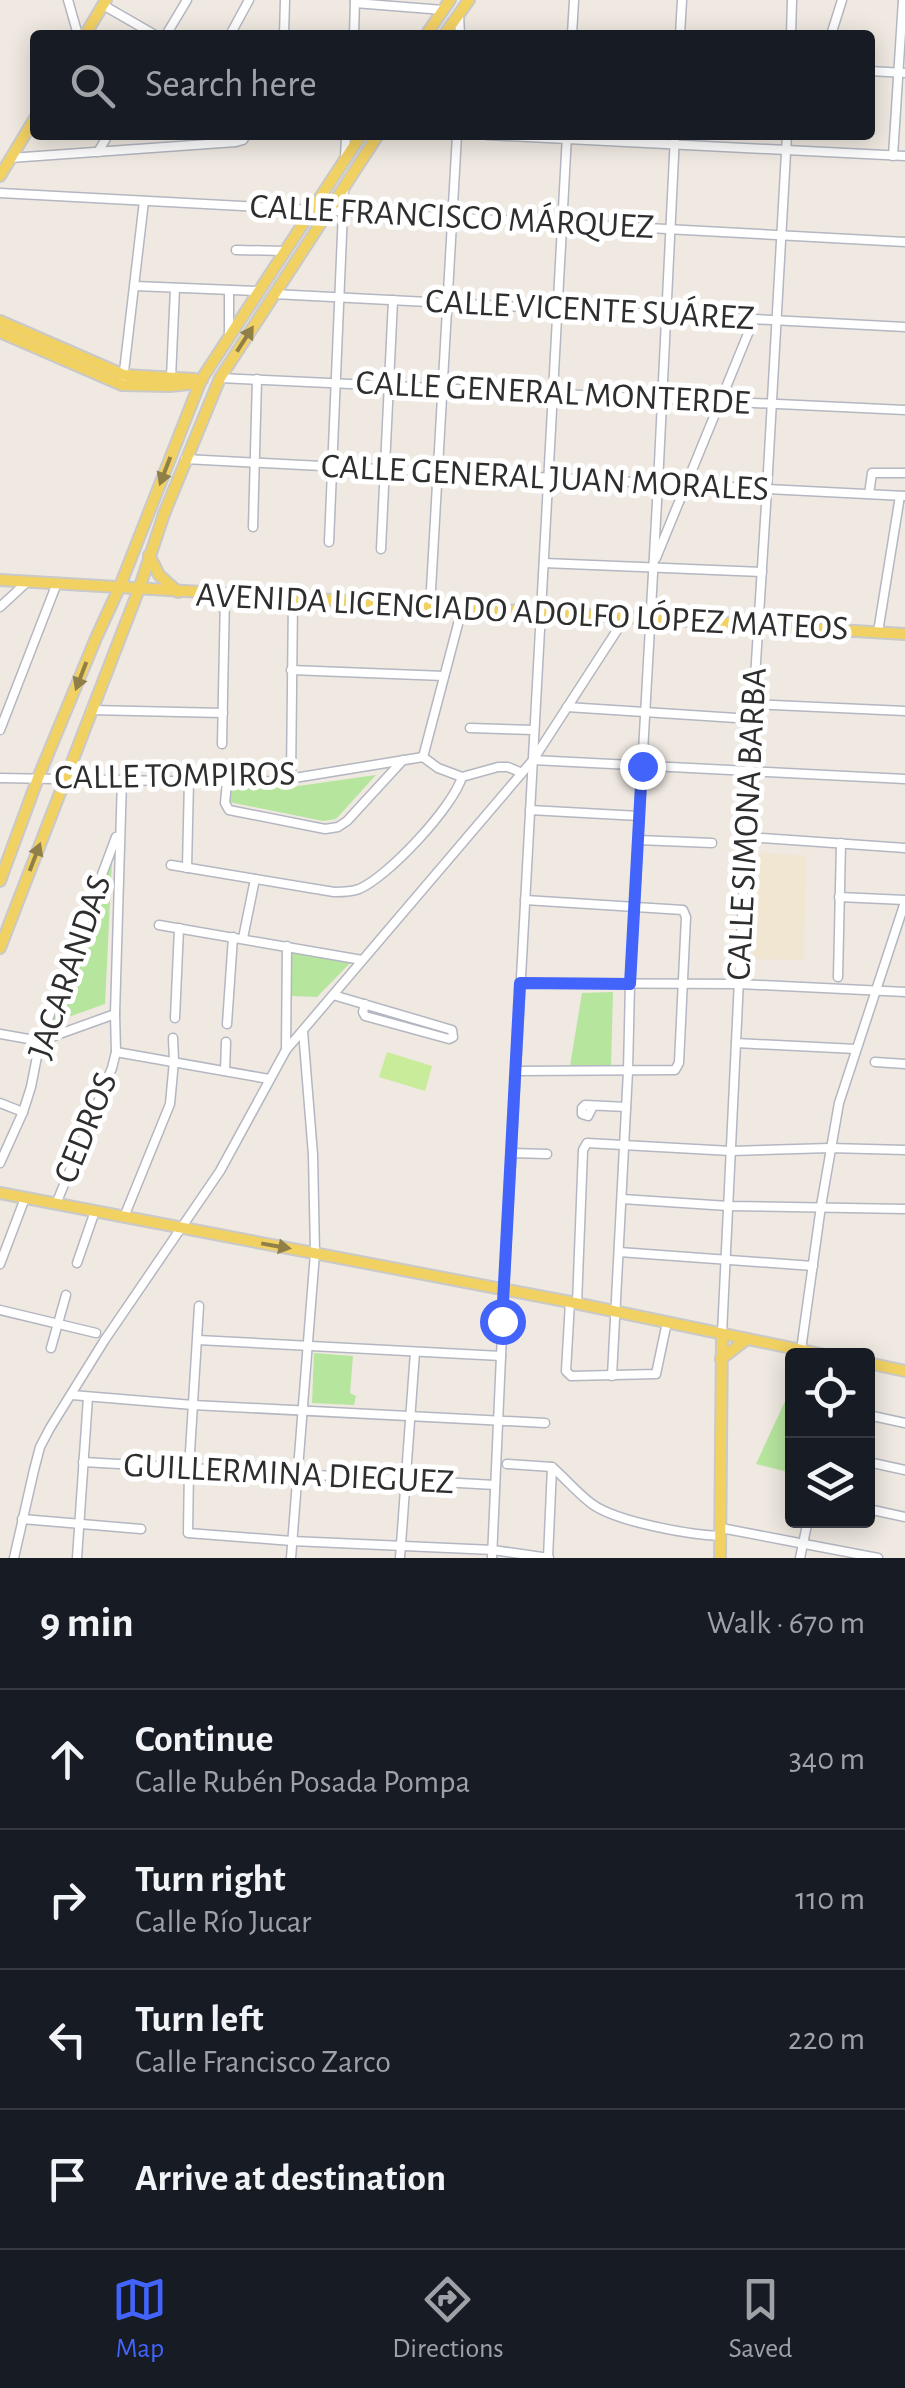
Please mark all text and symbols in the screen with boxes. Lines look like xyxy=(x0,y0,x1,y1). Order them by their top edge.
search box xyxy=(30,30,875,140)
icon: search xyxy=(65,58,120,113)
text: Search here xyxy=(145,66,317,104)
street label: CALLE FRANCISCO MÁRQUEZ xyxy=(249,187,655,245)
street label: CALLE VICENTE SUÁREZ xyxy=(424,282,756,336)
one-way arrow xyxy=(236,325,254,352)
street label: CALLE GENERAL MONTERDE xyxy=(355,365,751,421)
street label: CALLE GENERAL JUAN MORALES xyxy=(320,449,770,507)
one-way arrow xyxy=(157,456,173,486)
street label: AVENIDA LICENCIADO ADOLFO LÓPEZ MATEOS xyxy=(195,575,849,647)
one-way arrow xyxy=(72,661,88,691)
street label: CALLE SIMONA BARBA xyxy=(721,667,773,981)
route end xyxy=(620,744,666,790)
street label: CALLE TOMPIROS xyxy=(54,756,296,796)
one-way arrow xyxy=(28,841,43,871)
street label: JACARANDAS xyxy=(22,871,118,1063)
street label: CEDROS xyxy=(48,1068,124,1188)
one-way arrow xyxy=(261,1239,292,1254)
route start xyxy=(480,1299,526,1345)
map controls xyxy=(785,1348,875,1528)
button: locate xyxy=(785,1348,875,1438)
button: layers xyxy=(785,1438,875,1528)
street label: GUILLERMINA DIEGUEZ xyxy=(123,1448,455,1500)
text: 9 min xyxy=(40,1602,134,1644)
text: Walk · 670 m xyxy=(707,1607,865,1639)
text: Continue xyxy=(135,1721,273,1759)
icon: ahead xyxy=(40,1732,95,1787)
text: 340 m xyxy=(789,1743,865,1775)
text: Calle Rubén Posada Pompa xyxy=(135,1766,470,1798)
text: Turn right xyxy=(135,1861,285,1899)
icon: right xyxy=(40,1872,95,1927)
text: 110 m xyxy=(795,1883,865,1915)
text: Calle Río Jucar xyxy=(135,1906,311,1938)
text: Turn left xyxy=(135,2001,263,2039)
icon: left xyxy=(40,2012,95,2067)
text: 220 m xyxy=(788,2023,865,2055)
text: Calle Francisco Zarco xyxy=(135,2046,391,2078)
icon: arrive xyxy=(40,2152,95,2207)
text: Arrive at destination xyxy=(135,2160,446,2198)
tab: Map xyxy=(112,2272,167,2366)
tab: Directions xyxy=(392,2272,504,2366)
tab: Saved xyxy=(729,2272,793,2366)

